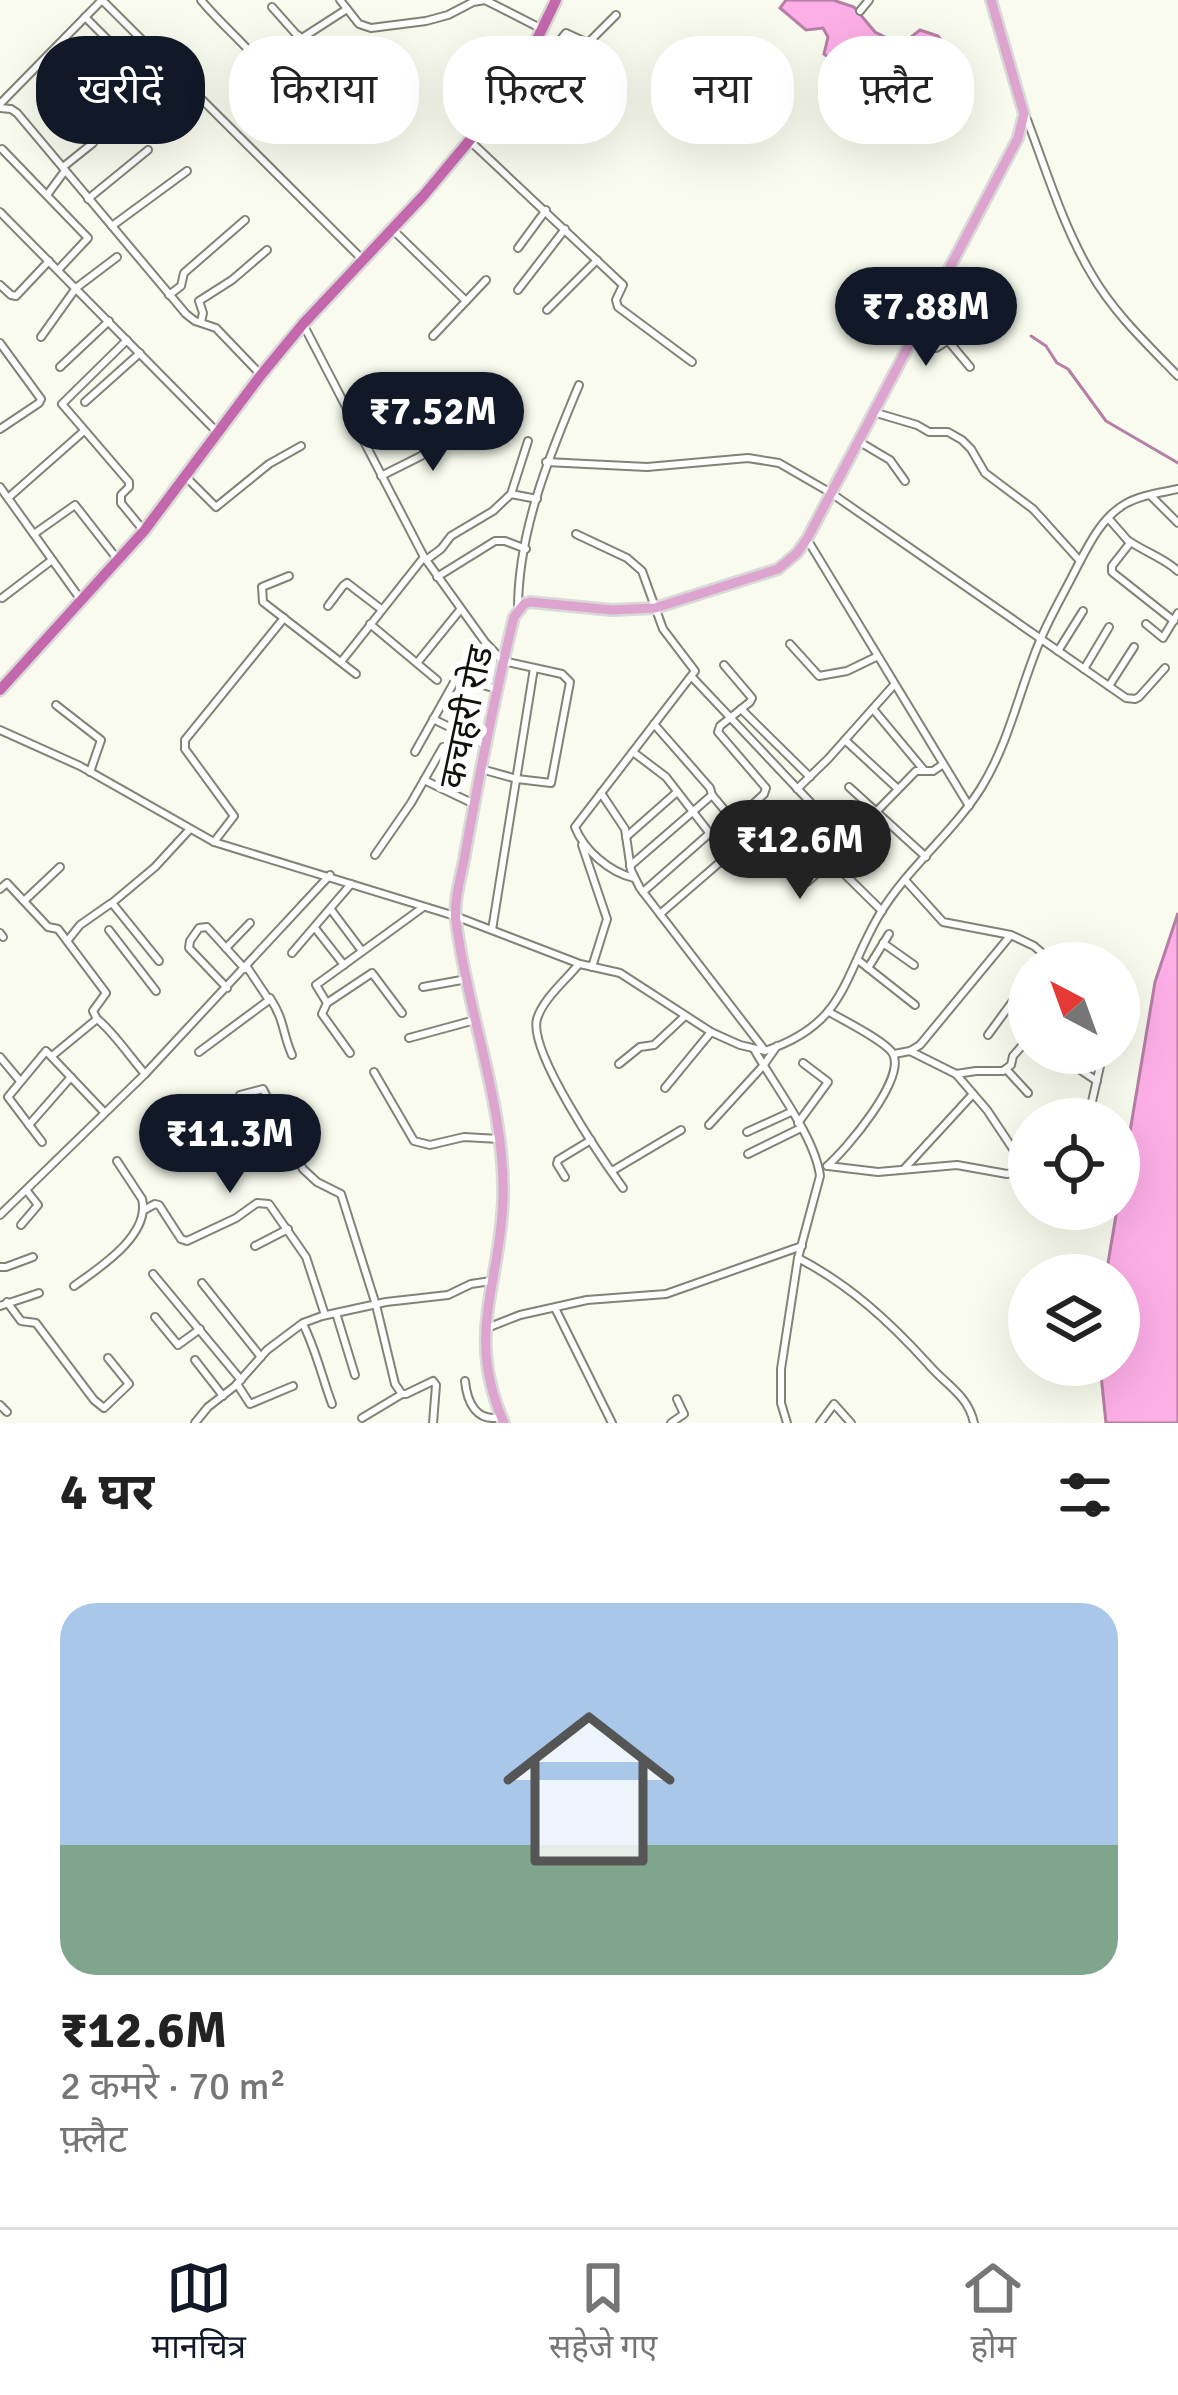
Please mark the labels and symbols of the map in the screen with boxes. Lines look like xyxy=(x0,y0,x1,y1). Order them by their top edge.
pin: ₹7.88M xyxy=(828,267,1024,369)
pin: ₹7.52M xyxy=(335,372,531,474)
street label: कचहरी रोड xyxy=(429,641,504,793)
pin: ₹12.6M xyxy=(702,800,898,902)
north arrow xyxy=(1008,942,1140,1074)
pin: ₹11.3M xyxy=(132,1094,328,1196)

